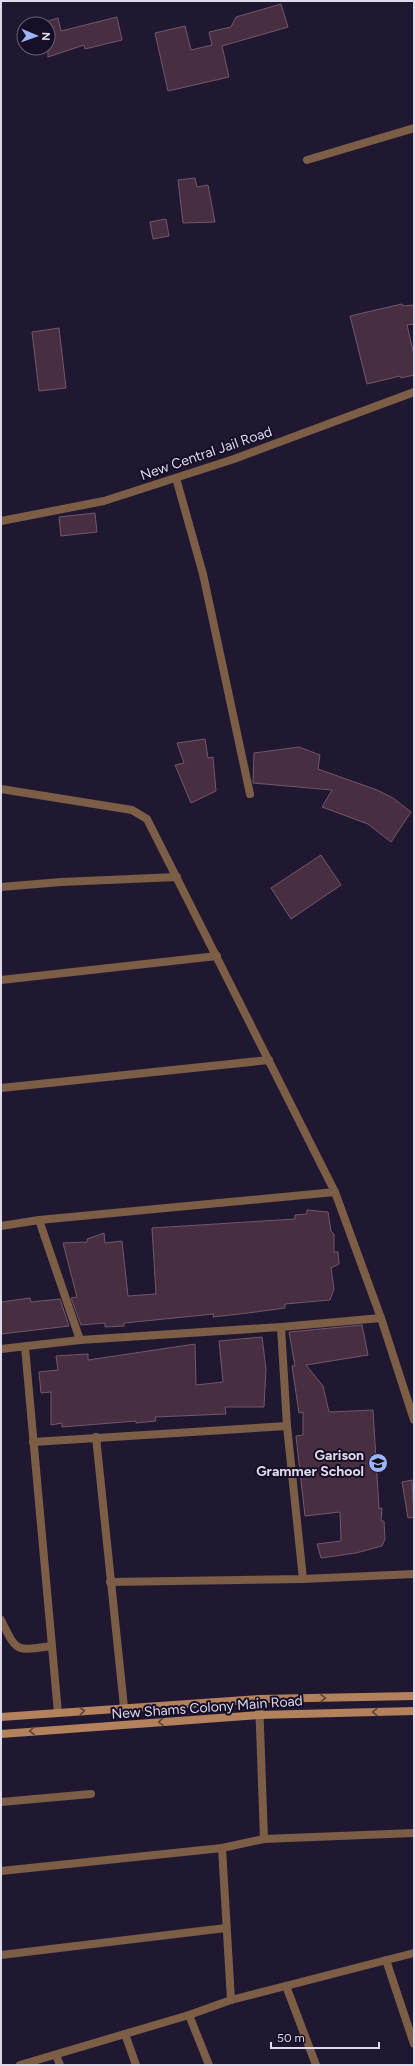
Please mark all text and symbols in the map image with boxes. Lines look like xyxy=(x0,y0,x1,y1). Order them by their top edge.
north arrow xyxy=(16,16,56,56)
text: N xyxy=(39,32,52,41)
street label: New Central Jail Road xyxy=(138,423,274,484)
place label: Garison Grammer School xyxy=(256,1447,364,1480)
school or university icon: Garison Grammer School xyxy=(367,1452,389,1474)
street label: New Shams Colony Main Road xyxy=(111,1692,303,1723)
one-way arrow xyxy=(320,1694,326,1702)
one-way arrow xyxy=(79,1706,85,1715)
one-way arrow xyxy=(372,1708,378,1716)
one-way arrow xyxy=(158,1718,164,1727)
one-way arrow xyxy=(29,1726,35,1735)
scale bar xyxy=(271,2024,379,2050)
text: 50 m xyxy=(277,2031,305,2045)

